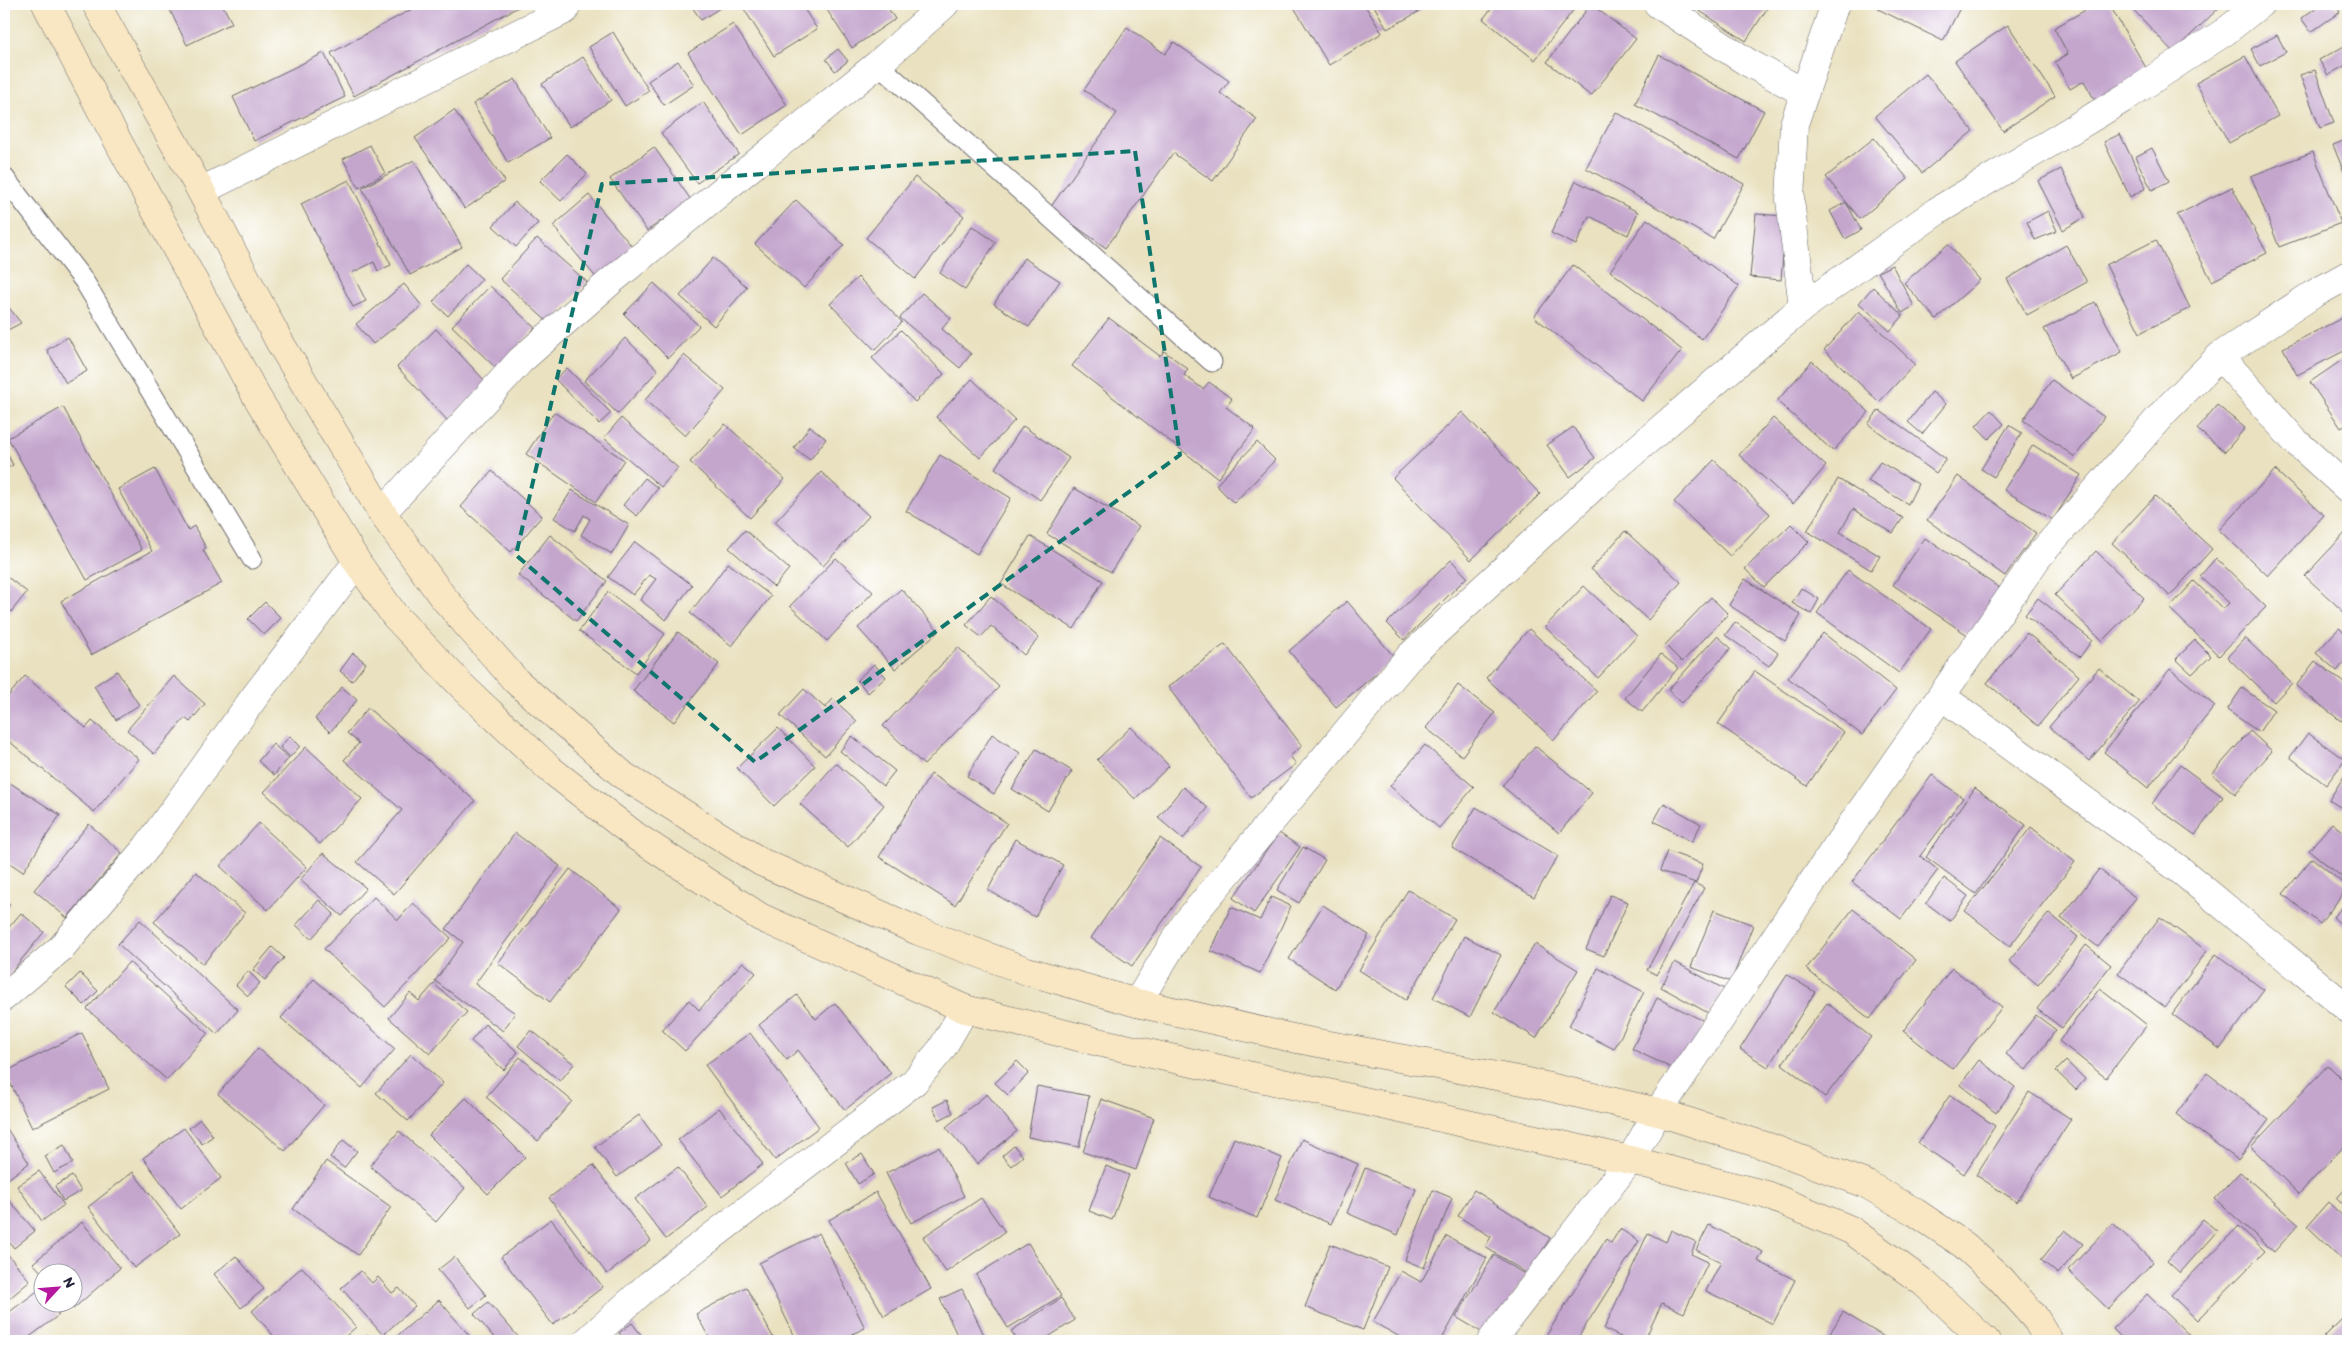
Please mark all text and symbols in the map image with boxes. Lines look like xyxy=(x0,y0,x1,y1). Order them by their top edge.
north arrow xyxy=(32,1262,82,1312)
text: N xyxy=(60,1275,79,1290)

